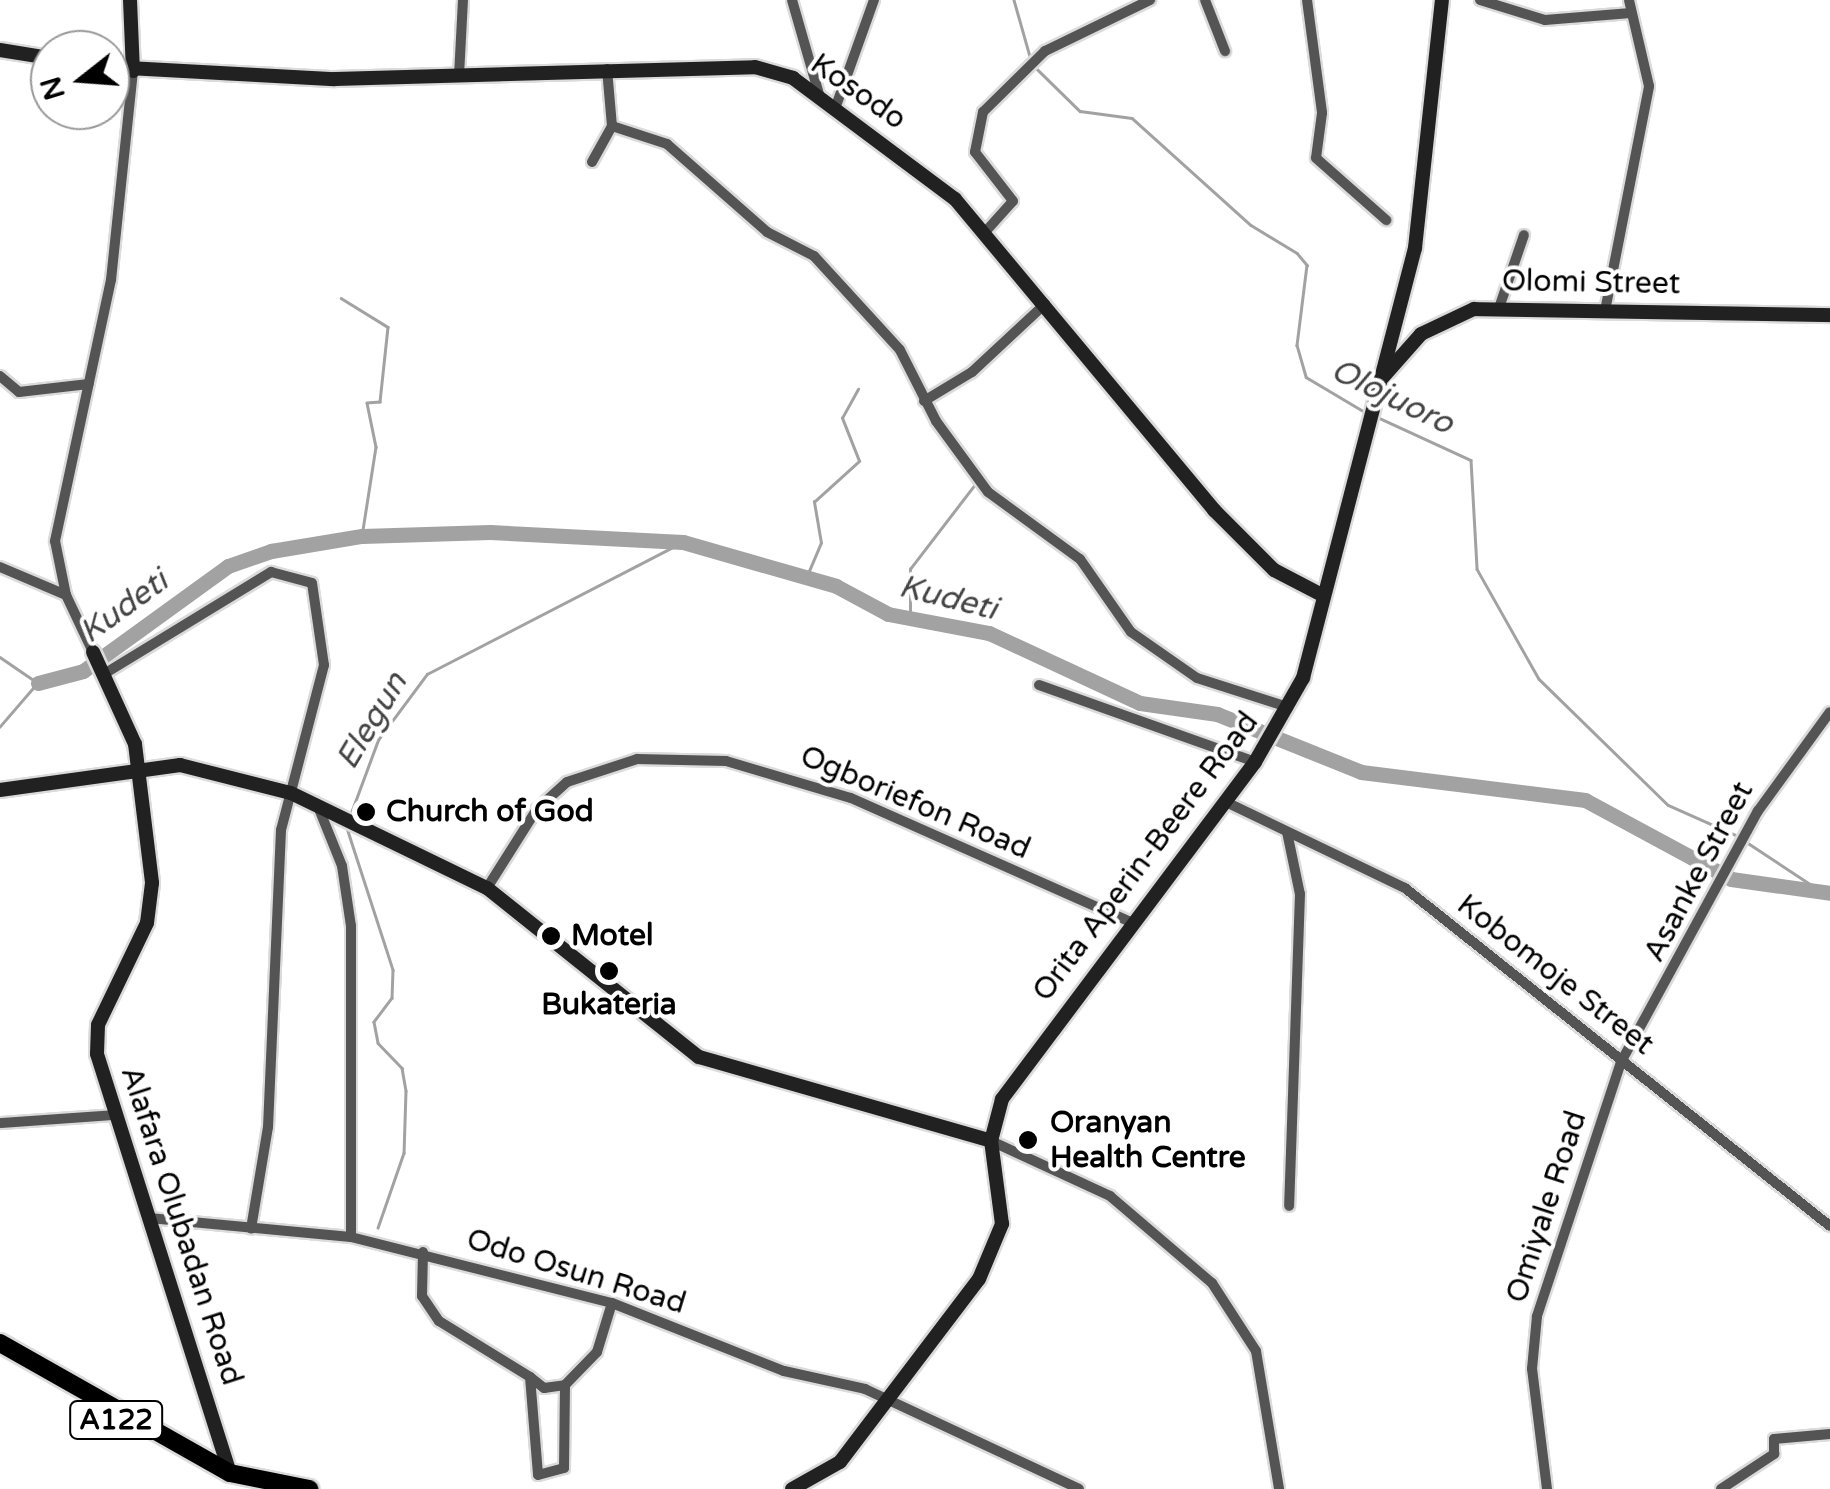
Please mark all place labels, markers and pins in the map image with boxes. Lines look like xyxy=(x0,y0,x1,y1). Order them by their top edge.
place label: Church of God xyxy=(386,794,594,830)
marker: Church of God xyxy=(355,801,377,823)
place label: Motel xyxy=(571,918,653,954)
marker: Motel xyxy=(540,925,562,947)
marker: Bukateria xyxy=(598,960,620,982)
place label: Bukateria xyxy=(541,987,677,1023)
place label: Oranyan Health Centre xyxy=(1050,1105,1246,1176)
marker: Oranyan Health Centre xyxy=(1015,1127,1041,1153)

